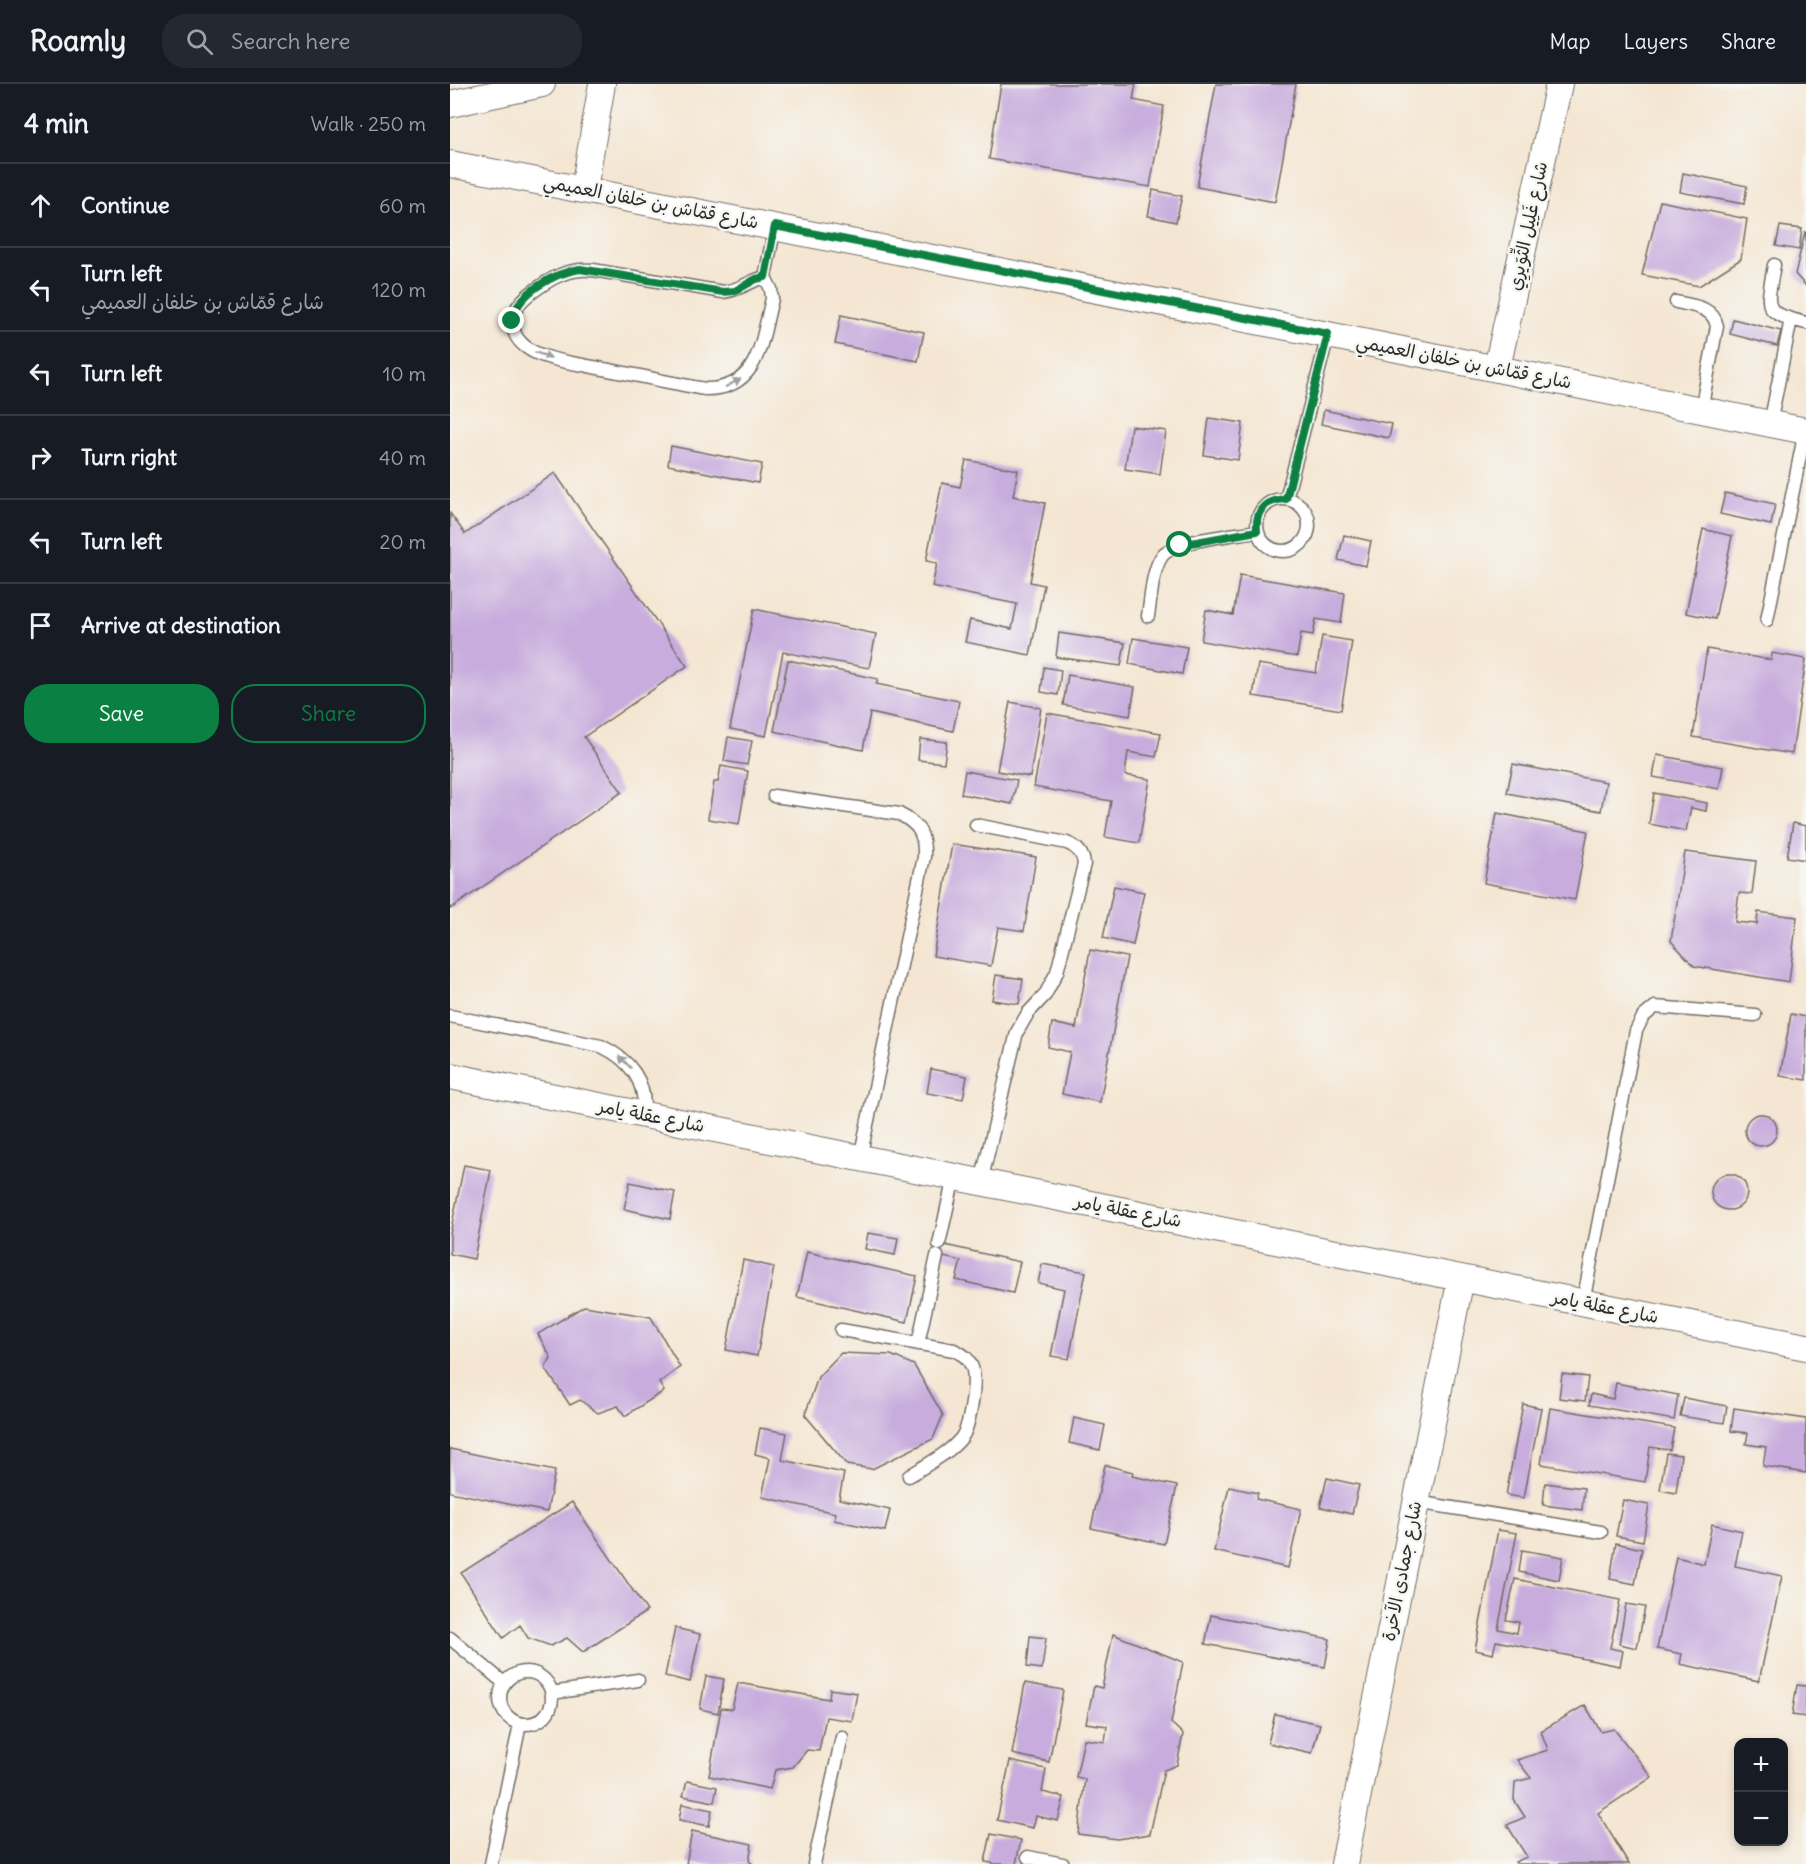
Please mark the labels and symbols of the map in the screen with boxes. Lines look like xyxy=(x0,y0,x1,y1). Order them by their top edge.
street label: شارع غَلِيل الثِّوَيرِي xyxy=(1501,159,1554,293)
street label: شارع قمّاش بن خلفان العميمي xyxy=(541,169,761,239)
route end xyxy=(498,307,524,333)
street label: شارع قمّاش بن خلفان العميمي xyxy=(1354,329,1574,399)
one-way arrow xyxy=(535,351,553,361)
one-way arrow xyxy=(725,378,742,388)
route start xyxy=(1166,531,1192,557)
one-way arrow xyxy=(618,1055,632,1070)
street label: شارع عقلة يامر xyxy=(594,1093,707,1138)
street label: شارع عقلة يامر xyxy=(1071,1188,1184,1233)
street label: شارع عقلة يامر xyxy=(1548,1284,1661,1329)
street label: شارع جمادى الآخرة xyxy=(1377,1499,1427,1643)

